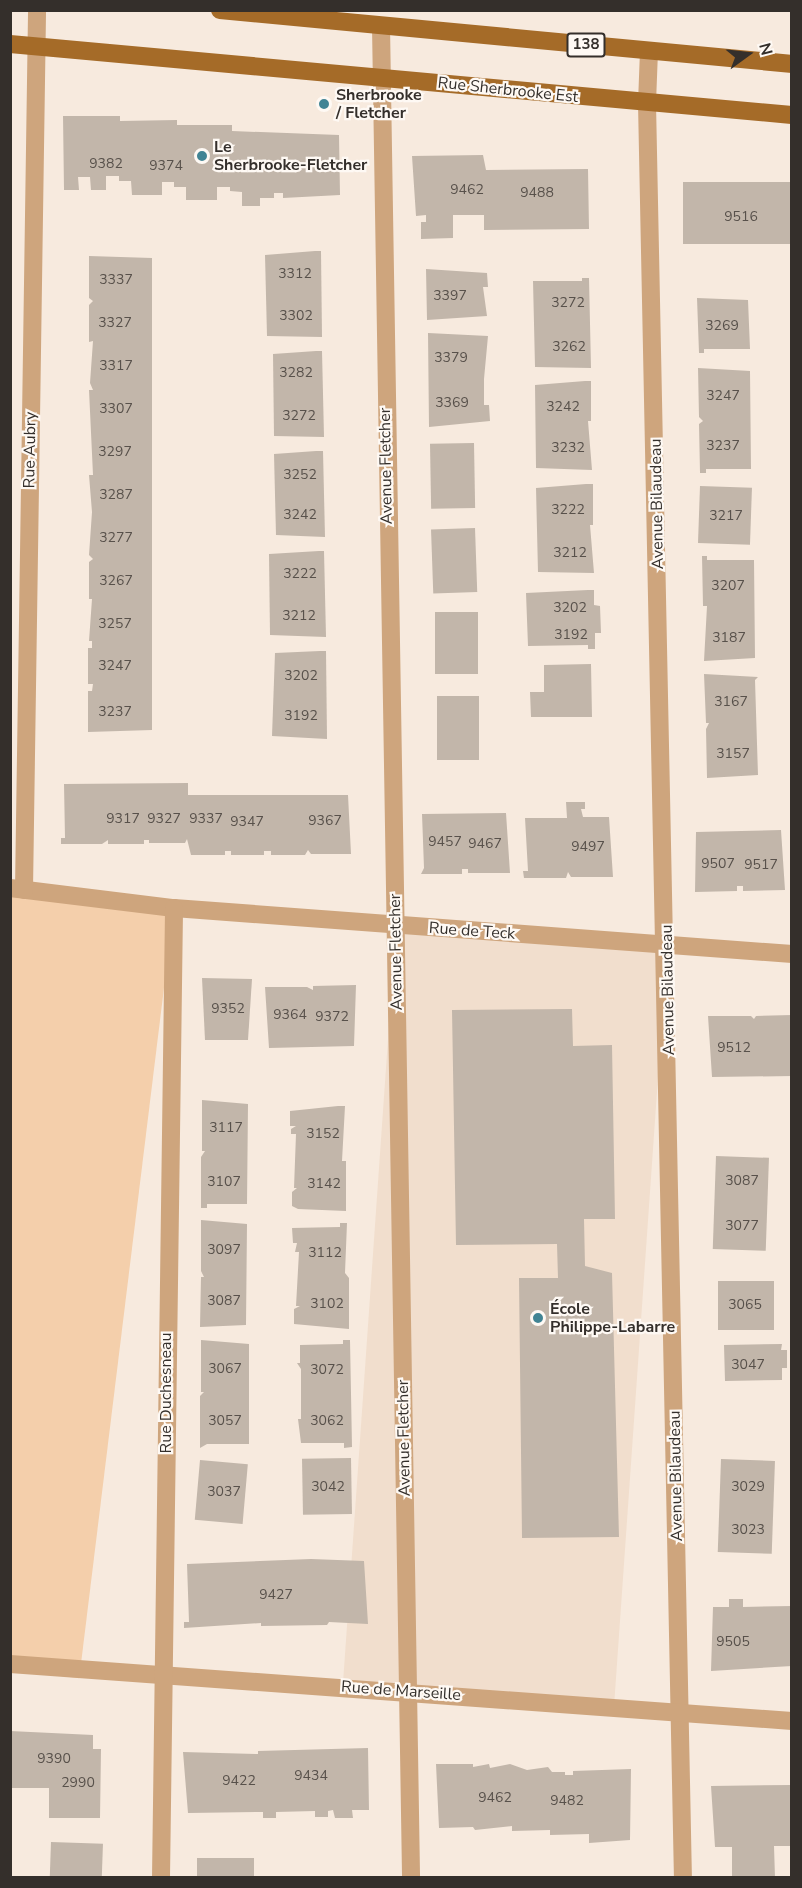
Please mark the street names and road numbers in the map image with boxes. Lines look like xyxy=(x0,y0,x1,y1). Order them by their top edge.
road number: 138 xyxy=(566,33,606,57)
street label: Rue Sherbrooke Est xyxy=(437,73,579,107)
street label: Avenue Fletcher xyxy=(375,407,397,525)
street label: Rue Aubry xyxy=(20,411,40,489)
street label: Avenue Bilaudeau xyxy=(646,439,668,569)
street label: Avenue Fletcher xyxy=(385,893,407,1011)
street label: Rue de Teck xyxy=(428,918,516,944)
street label: Avenue Bilaudeau xyxy=(657,925,679,1055)
street label: Rue Duchesneau xyxy=(156,1333,176,1453)
street label: Avenue Fletcher xyxy=(393,1379,415,1497)
street label: Avenue Bilaudeau xyxy=(665,1411,687,1541)
street label: Rue de Marseille xyxy=(341,1677,461,1705)

